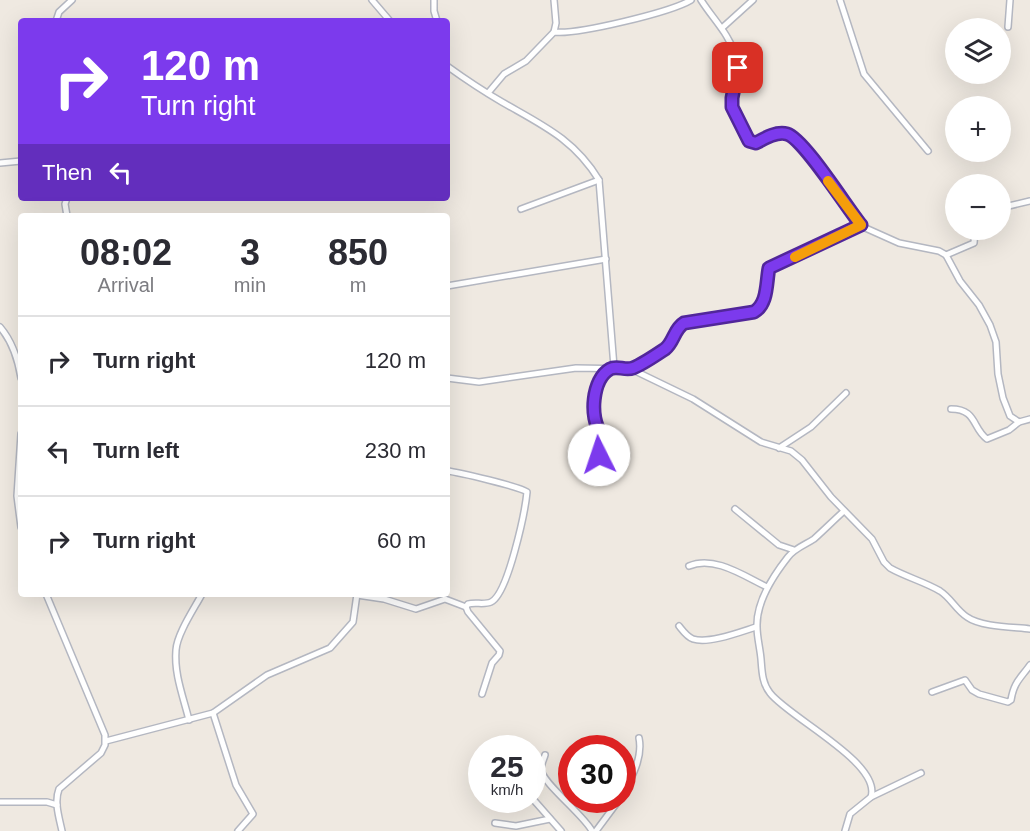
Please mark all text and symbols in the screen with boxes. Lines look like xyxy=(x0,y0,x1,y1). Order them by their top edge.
map controls xyxy=(945,18,1011,240)
button: layers xyxy=(945,18,1011,84)
icon: right xyxy=(42,42,120,120)
text: 120 m xyxy=(141,42,260,89)
pin xyxy=(712,42,763,93)
icon: arrive xyxy=(721,51,754,84)
text: Turn right xyxy=(141,91,256,121)
button: + xyxy=(945,96,1011,162)
icon: left xyxy=(104,156,137,189)
text: Then xyxy=(42,160,92,185)
button: − xyxy=(945,174,1011,240)
text: 08:02 xyxy=(80,232,172,273)
text: 3 xyxy=(240,232,260,273)
text: 850 xyxy=(328,232,388,273)
text: Arrival xyxy=(98,274,154,296)
text: min xyxy=(234,274,266,296)
text: m xyxy=(350,274,366,296)
icon: right xyxy=(42,345,75,378)
text: Turn right xyxy=(93,348,195,373)
text: 120 m xyxy=(365,348,426,373)
position arrow xyxy=(567,423,631,487)
icon: left xyxy=(42,435,75,468)
text: Turn left xyxy=(93,438,179,463)
text: 230 m xyxy=(365,438,426,463)
icon: right xyxy=(42,525,75,558)
text: Turn right xyxy=(93,528,195,553)
text: 60 m xyxy=(377,528,426,553)
speed limit sign: 30 xyxy=(558,735,636,813)
text: 25 xyxy=(490,750,524,783)
text: km/h xyxy=(491,781,523,798)

